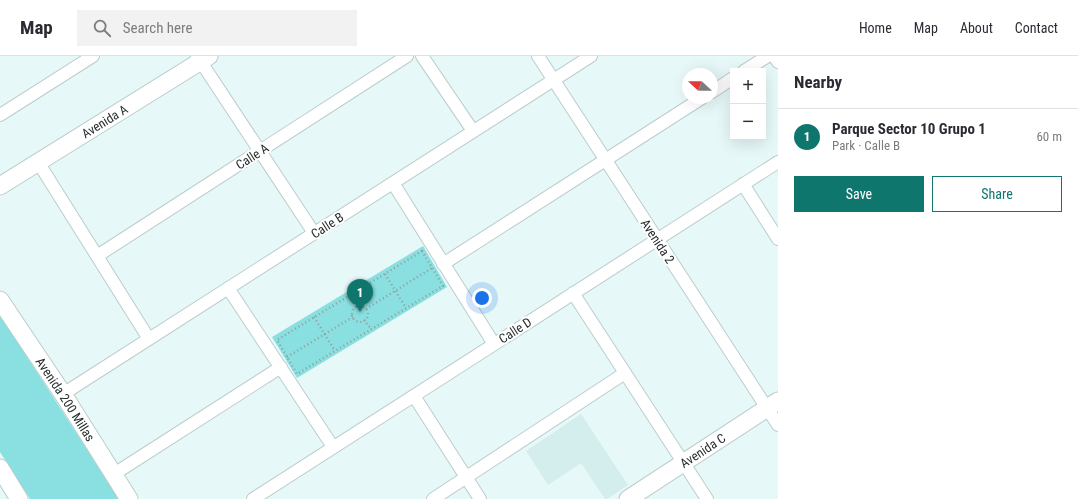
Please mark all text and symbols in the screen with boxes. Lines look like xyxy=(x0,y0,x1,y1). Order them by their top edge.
search box xyxy=(77,10,357,46)
text: Map xyxy=(20,16,53,39)
icon: search xyxy=(91,17,113,39)
text: Search here xyxy=(123,19,193,37)
text: Home xyxy=(859,20,892,36)
text: Map xyxy=(914,20,938,36)
text: About xyxy=(960,20,993,36)
text: Contact xyxy=(1015,20,1058,36)
north arrow xyxy=(682,68,718,104)
map controls xyxy=(730,68,766,140)
button: + xyxy=(730,68,766,104)
text: Nearby xyxy=(794,72,842,92)
street label: Avenida A xyxy=(79,101,131,141)
button: − xyxy=(730,104,766,140)
text: Parque Sector 10 Grupo 1 xyxy=(832,120,986,138)
text: 1 xyxy=(804,129,810,144)
text: 60 m xyxy=(1036,129,1062,144)
text: Park · Calle B xyxy=(832,138,900,153)
street label: Calle A xyxy=(233,140,272,173)
button: Save xyxy=(794,176,924,212)
button: Share xyxy=(932,176,1062,212)
street label: Calle B xyxy=(308,209,346,241)
street label: Avenida 2 xyxy=(638,216,678,266)
pin: 1 xyxy=(347,279,373,312)
your location xyxy=(472,288,492,308)
street label: Calle D xyxy=(496,314,534,347)
street label: Avenida 200 Millas xyxy=(33,355,98,444)
street label: Avenida C xyxy=(677,430,728,471)

